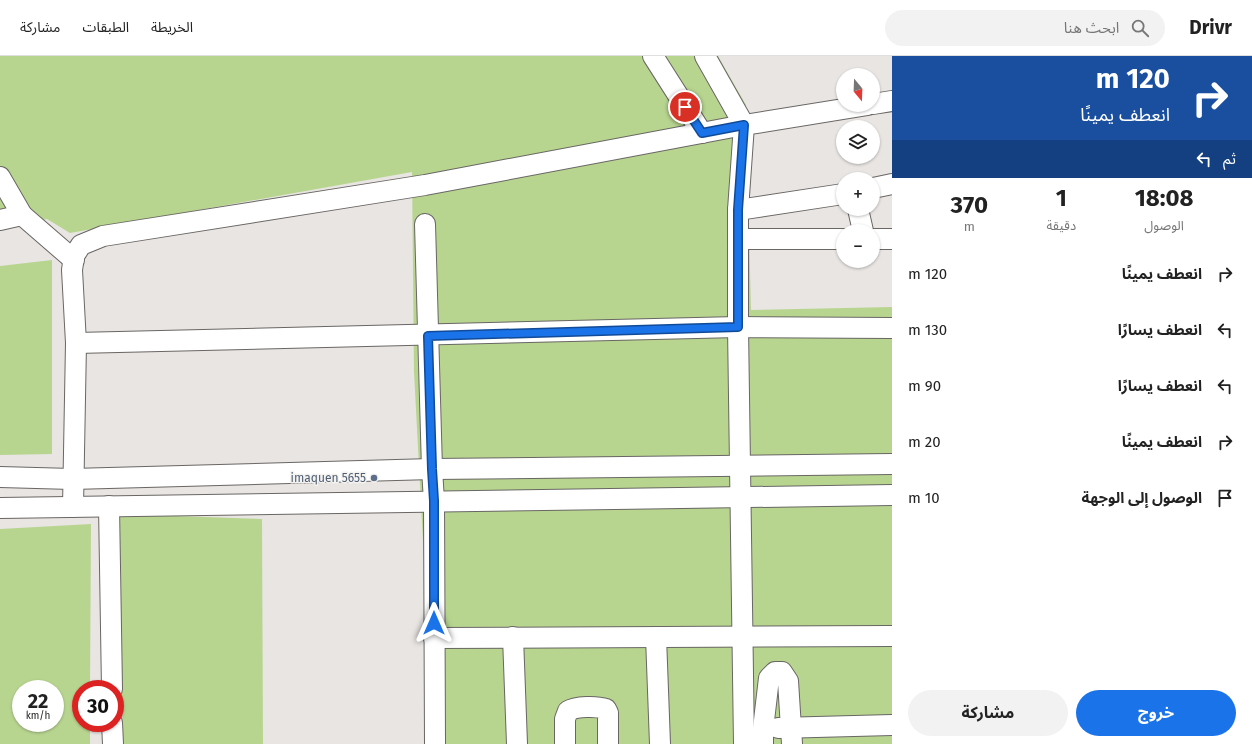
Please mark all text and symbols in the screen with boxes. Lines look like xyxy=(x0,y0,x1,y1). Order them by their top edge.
search box xyxy=(885,10,1165,46)
text: Drivr xyxy=(1189,16,1232,39)
icon: search xyxy=(1129,17,1151,39)
text: مشاركة xyxy=(20,19,60,36)
text: الطبقات xyxy=(82,19,129,36)
text: الخريطة xyxy=(151,19,193,36)
text: ابحث هنا xyxy=(1064,19,1119,37)
text: 120 m xyxy=(1096,62,1170,95)
north arrow xyxy=(836,68,880,112)
map controls xyxy=(836,68,880,268)
icon: right xyxy=(1184,72,1236,124)
pin xyxy=(668,90,702,124)
icon: arrive xyxy=(674,96,696,118)
text: انعطف يمينًا xyxy=(1080,104,1170,126)
button: layers xyxy=(836,120,880,164)
icon: left xyxy=(1193,148,1215,170)
text: ثم xyxy=(1223,150,1236,168)
button: + xyxy=(836,172,880,216)
text: 1 xyxy=(1056,184,1067,212)
text: 18:08 xyxy=(1135,184,1193,212)
text: 370 xyxy=(951,191,988,219)
text: دقيقة xyxy=(1046,218,1076,233)
text: الوصول xyxy=(1144,218,1184,233)
text: m xyxy=(964,219,975,234)
button: − xyxy=(836,224,880,268)
icon: right xyxy=(1214,263,1236,285)
text: 120 m xyxy=(908,265,947,283)
text: انعطف يمينًا xyxy=(1122,265,1202,283)
icon: left xyxy=(1214,319,1236,341)
text: 130 m xyxy=(908,321,947,339)
text: انعطف يسارًا xyxy=(1118,321,1202,339)
icon: left xyxy=(1214,375,1236,397)
text: 90 m xyxy=(908,377,941,395)
text: انعطف يسارًا xyxy=(1118,377,1202,395)
icon: right xyxy=(1214,431,1236,453)
text: 20 m xyxy=(908,433,941,451)
text: انعطف يمينًا xyxy=(1122,433,1202,451)
place label: imaquen 5655 xyxy=(291,471,366,485)
marker: imaquen 5655 xyxy=(369,473,379,483)
icon: arrive xyxy=(1214,487,1236,509)
text: 10 m xyxy=(908,489,940,507)
text: الوصول إلى الوجهة xyxy=(1082,489,1202,507)
position arrow xyxy=(413,602,455,644)
speed limit sign: 30 xyxy=(72,680,124,732)
text: 22 xyxy=(28,689,48,713)
button: مشاركة xyxy=(908,690,1068,736)
button: خروج xyxy=(1076,690,1236,736)
text: km/h xyxy=(26,710,50,722)

